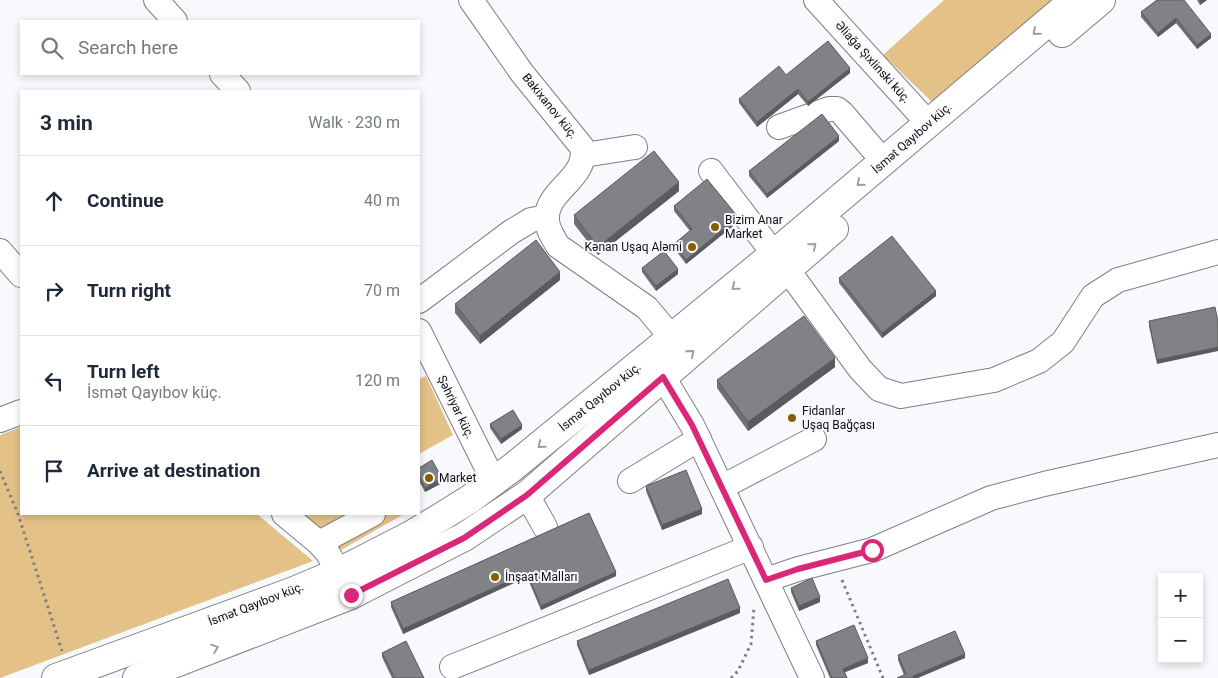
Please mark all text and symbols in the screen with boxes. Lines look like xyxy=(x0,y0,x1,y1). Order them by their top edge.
street label: Əliağa Şıxlinski küç. xyxy=(832,18,914,106)
search box xyxy=(20,20,420,75)
one-way arrow xyxy=(1033,26,1042,35)
icon: search xyxy=(38,34,66,62)
text: Search here xyxy=(78,36,178,59)
street label: Bakixanov küç. xyxy=(519,71,581,141)
street label: İsmət Qayıbov küç. xyxy=(869,99,955,176)
text: 3 min xyxy=(40,111,93,135)
text: Walk · 230 m xyxy=(308,113,400,132)
one-way arrow xyxy=(856,177,865,186)
icon: ahead xyxy=(40,187,68,215)
text: Continue xyxy=(87,189,164,212)
text: 40 m xyxy=(364,191,400,210)
place label: Bizim Anar Market xyxy=(725,213,783,241)
marker: Bizim Anar Market xyxy=(709,221,721,233)
place label: Kənan Uşaq Aləmi xyxy=(585,240,682,254)
marker: Kənan Uşaq Aləmi xyxy=(686,241,698,253)
one-way arrow xyxy=(808,243,817,252)
icon: right xyxy=(40,277,68,305)
text: Turn right xyxy=(87,279,171,302)
text: 70 m xyxy=(364,281,400,300)
one-way arrow xyxy=(731,281,740,290)
one-way arrow xyxy=(685,350,694,359)
street label: İsmət Qayıbov küç. xyxy=(556,359,644,434)
text: Turn left xyxy=(87,360,160,383)
icon: left xyxy=(40,367,68,395)
text: 120 m xyxy=(355,371,400,390)
street label: Şəhriyar küç. xyxy=(435,373,477,441)
text: İsmət Qayıbov küç. xyxy=(87,383,222,402)
place label: Fidanlar Uşaq Bağçası xyxy=(802,404,875,432)
marker: Fidanlar Uşaq Bağçası xyxy=(786,412,798,424)
one-way arrow xyxy=(538,439,547,447)
icon: arrive xyxy=(40,457,68,485)
text: Arrive at destination xyxy=(87,459,260,482)
place label: Market xyxy=(439,471,476,485)
marker: Market xyxy=(423,472,435,484)
route start xyxy=(861,539,884,562)
place label: İnşaat Malları xyxy=(505,569,577,584)
marker: İnşaat Malları xyxy=(489,571,501,583)
map controls xyxy=(1158,573,1203,663)
button: + xyxy=(1158,573,1203,618)
street label: İsmət Qayıbov küç. xyxy=(206,578,306,629)
route end xyxy=(340,584,363,607)
button: − xyxy=(1158,618,1203,663)
one-way arrow xyxy=(211,644,219,654)

